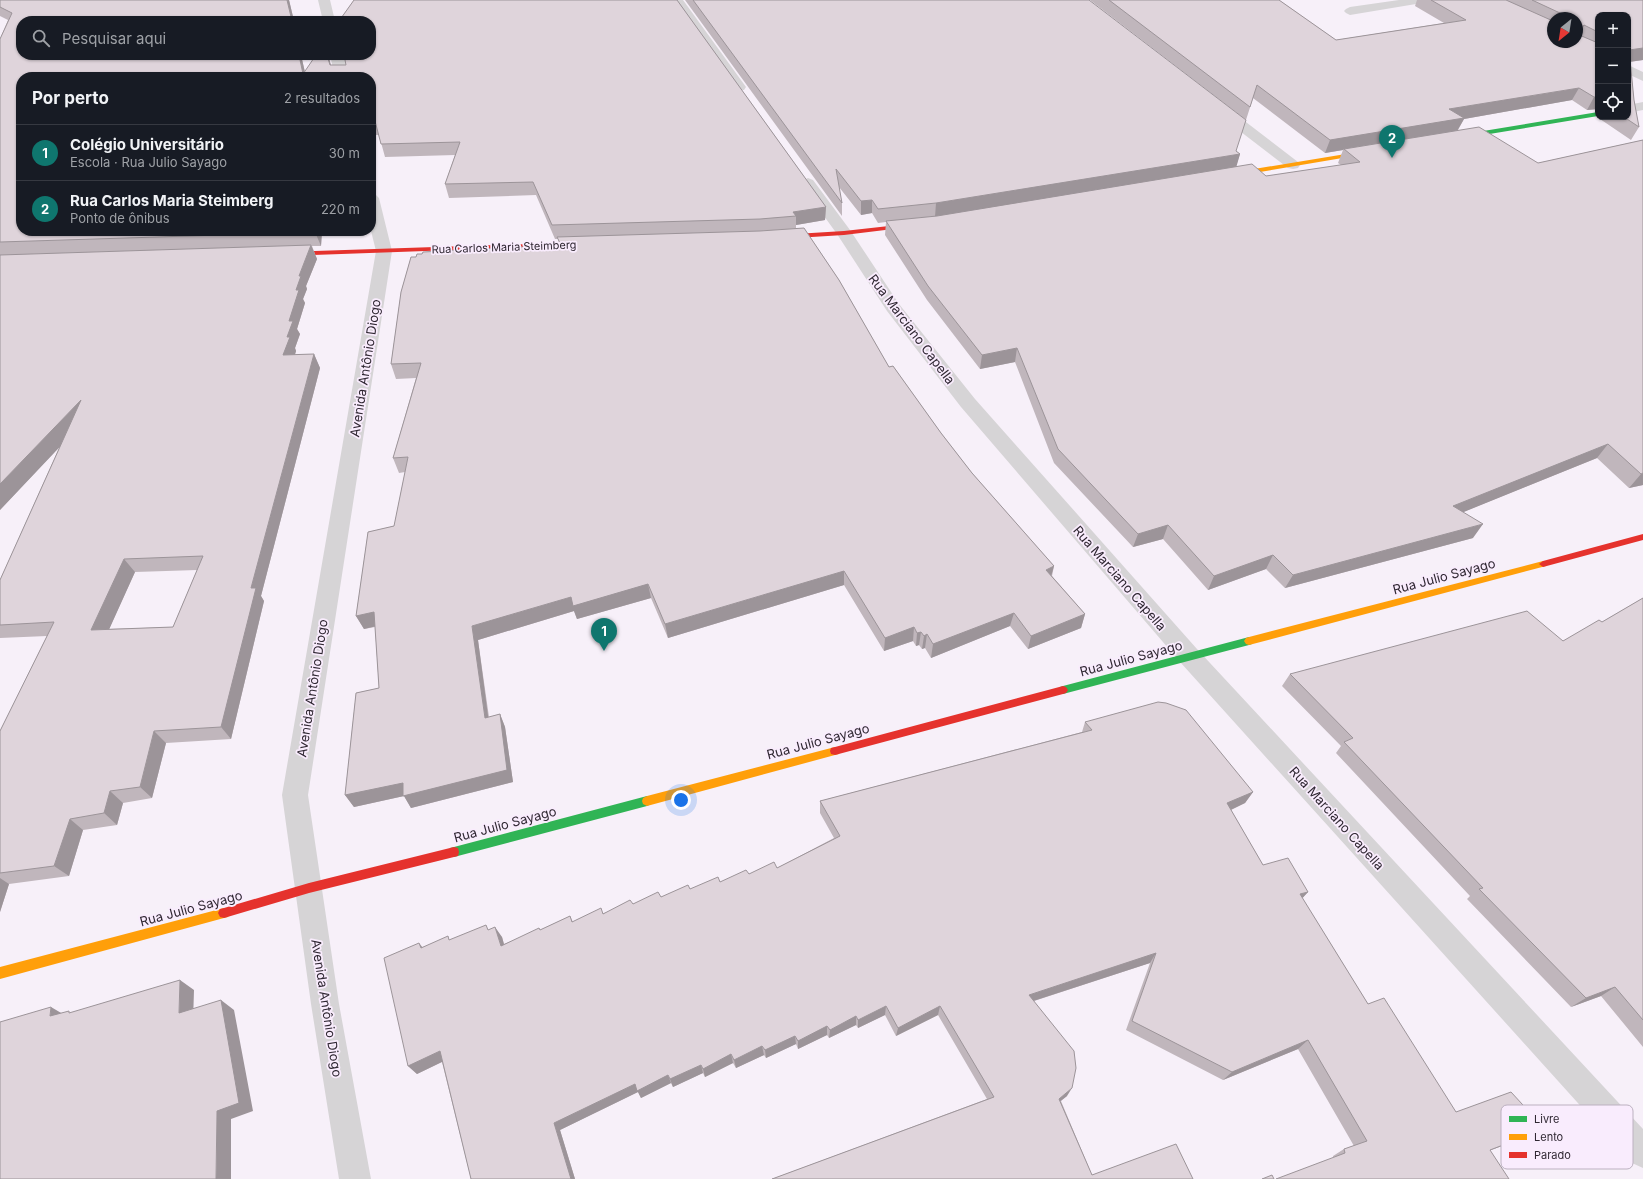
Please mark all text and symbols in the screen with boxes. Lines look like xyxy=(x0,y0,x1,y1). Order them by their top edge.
north arrow xyxy=(1547,12,1583,48)
map controls xyxy=(1595,12,1631,120)
button: + xyxy=(1595,12,1631,48)
search box xyxy=(16,16,376,60)
icon: search xyxy=(30,27,52,49)
text: Pesquisar aqui xyxy=(62,29,166,48)
button: − xyxy=(1595,48,1631,84)
button: locate xyxy=(1595,84,1631,120)
text: Por perto xyxy=(32,88,109,108)
text: 2 resultados xyxy=(284,90,360,106)
pin: 2 xyxy=(1379,125,1405,158)
text: Colégio Universitário xyxy=(70,135,224,154)
text: 1 xyxy=(42,145,48,161)
text: 30 m xyxy=(329,145,360,161)
text: Escola · Rua Julio Sayago xyxy=(70,154,227,170)
text: Rua Carlos Maria Steimberg xyxy=(70,191,274,210)
text: 2 xyxy=(41,201,49,217)
text: 220 m xyxy=(321,201,360,217)
text: Ponto de ônibus xyxy=(70,210,170,226)
street label: Rua Carlos Maria Steimberg xyxy=(431,237,577,257)
street label: Rua Marciano Capella xyxy=(865,271,959,387)
street label: Avenida Antônio Diogo xyxy=(346,298,384,438)
street label: Rua Marciano Capella xyxy=(1070,522,1170,634)
street label: Rua Julio Sayago xyxy=(1391,555,1497,597)
street label: Avenida Antônio Diogo xyxy=(293,618,331,758)
pin: 1 xyxy=(591,618,617,651)
street label: Rua Julio Sayago xyxy=(1078,637,1184,679)
street label: Rua Julio Sayago xyxy=(765,720,871,762)
street label: Rua Marciano Capella xyxy=(1286,763,1388,873)
your location xyxy=(671,790,691,810)
street label: Rua Julio Sayago xyxy=(452,803,558,845)
street label: Rua Julio Sayago xyxy=(138,887,244,929)
street label: Avenida Antônio Diogo xyxy=(308,938,346,1078)
legend xyxy=(1501,1105,1633,1169)
text: Livre xyxy=(1534,1112,1559,1126)
text: Lento xyxy=(1534,1130,1564,1144)
text: Parado xyxy=(1534,1148,1571,1162)

